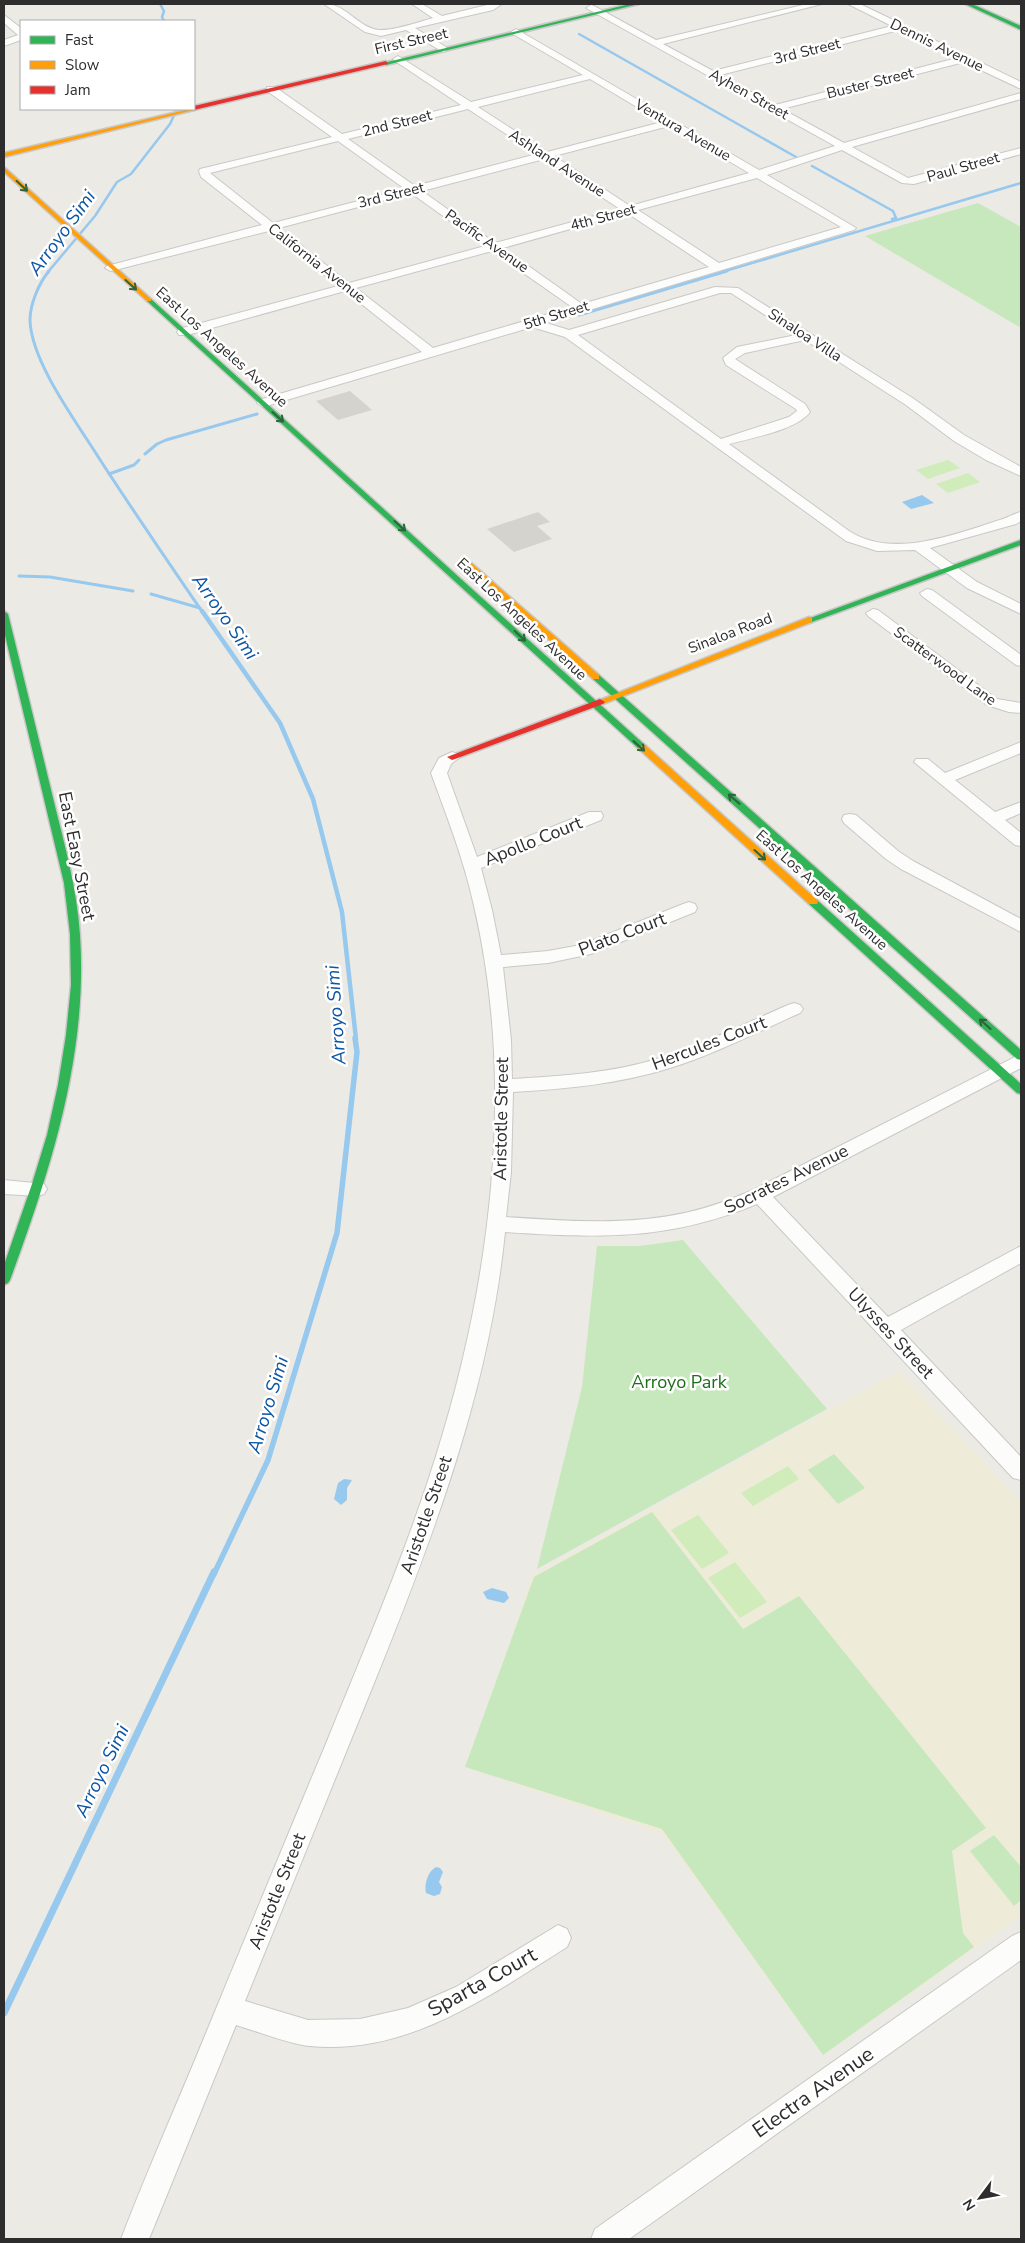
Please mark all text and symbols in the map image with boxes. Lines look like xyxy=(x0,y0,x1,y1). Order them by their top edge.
street label: Dennis Avenue xyxy=(887,14,987,76)
legend xyxy=(20,20,195,110)
street label: First Street xyxy=(373,23,450,59)
text: Fast xyxy=(65,30,94,50)
street label: 3rd Street xyxy=(772,33,843,69)
text: Slow xyxy=(65,55,100,75)
street label: Buster Street xyxy=(824,62,916,103)
street label: Ayhen Street xyxy=(706,64,793,124)
text: Jam xyxy=(64,80,91,100)
street label: Ventura Avenue xyxy=(630,94,735,166)
street label: 2nd Street xyxy=(360,105,435,141)
street label: Ashland Avenue xyxy=(505,124,609,202)
street label: Paul Street xyxy=(924,147,1002,187)
street label: 3rd Street xyxy=(356,177,427,213)
one-way arrow xyxy=(16,180,29,192)
water label: Arroyo Simi xyxy=(22,185,102,282)
street label: 4th Street xyxy=(568,198,639,235)
street label: Pacific Avenue xyxy=(441,205,533,277)
street label: California Avenue xyxy=(264,218,370,308)
one-way arrow xyxy=(124,279,137,291)
street label: East Los Angeles Avenue xyxy=(152,282,292,412)
street label: 5th Street xyxy=(521,295,592,334)
street label: Sinaloa Villa xyxy=(764,304,846,366)
one-way arrow xyxy=(271,411,284,423)
one-way arrow xyxy=(394,521,407,532)
street label: East Los Angeles Avenue xyxy=(453,553,591,685)
water label: Arroyo Simi xyxy=(185,568,265,666)
street label: Sinaloa Road xyxy=(685,608,775,658)
street label: Scatterwood Lane xyxy=(890,622,1000,710)
one-way arrow xyxy=(513,631,526,642)
one-way arrow xyxy=(633,740,646,752)
street label: East Easy Street xyxy=(53,790,101,923)
one-way arrow xyxy=(727,793,740,805)
street label: Apollo Court xyxy=(480,810,586,872)
street label: East Los Angeles Avenue xyxy=(752,825,892,955)
one-way arrow xyxy=(754,849,767,861)
street label: Plato Court xyxy=(575,906,670,962)
water label: Arroyo Simi xyxy=(320,964,353,1067)
street label: Hercules Court xyxy=(648,1010,770,1076)
one-way arrow xyxy=(978,1018,991,1030)
street label: Aristotle Street xyxy=(488,1056,514,1181)
street label: Socrates Avenue xyxy=(720,1138,852,1220)
street label: Ulysses Street xyxy=(842,1282,940,1384)
water label: Arroyo Simi xyxy=(241,1353,295,1457)
park label: Arroyo Park xyxy=(631,1370,728,1394)
street label: Aristotle Street xyxy=(395,1452,458,1577)
water label: Arroyo Simi xyxy=(68,1720,136,1822)
street label: Aristotle Street xyxy=(243,1829,311,1953)
street label: Sparta Court xyxy=(423,1940,542,2023)
street label: Electra Avenue xyxy=(747,2040,879,2144)
north arrow xyxy=(955,2173,1005,2223)
text: N xyxy=(959,2195,980,2214)

